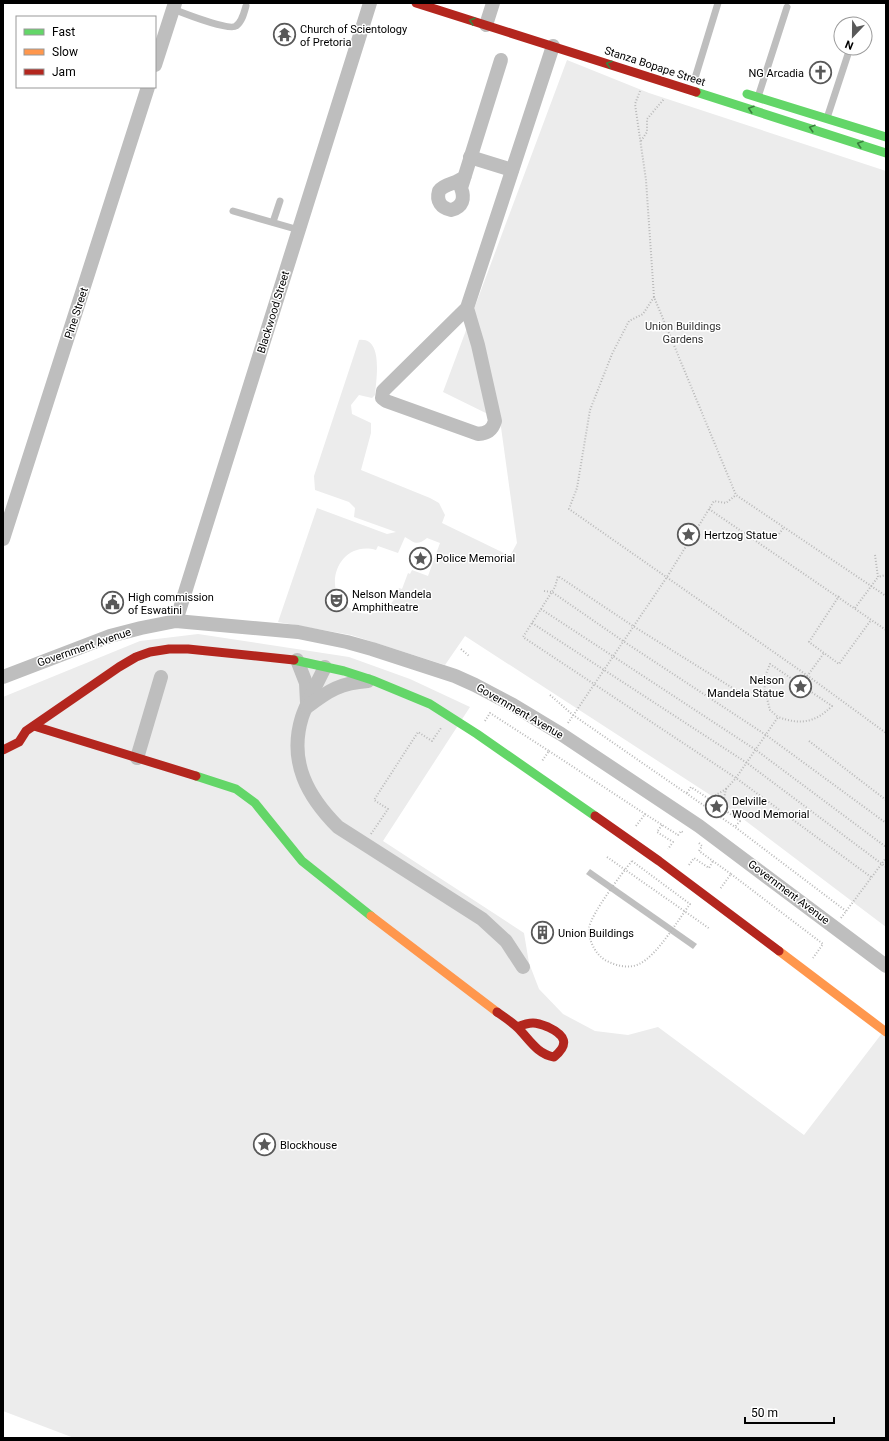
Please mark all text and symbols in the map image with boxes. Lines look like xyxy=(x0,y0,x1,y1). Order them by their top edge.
legend xyxy=(16,16,156,88)
north arrow xyxy=(833,16,873,56)
one-way arrow xyxy=(468,17,475,26)
temple icon: Church of Scientology of Pretoria xyxy=(271,22,297,48)
place label: Church of Scientology of Pretoria xyxy=(300,23,408,49)
text: Fast xyxy=(52,25,75,39)
text: N xyxy=(843,37,855,52)
street label: Stanza Bopape Street xyxy=(603,44,707,89)
text: Slow xyxy=(52,45,78,59)
one-way arrow xyxy=(606,60,613,69)
church icon: NG Arcadia xyxy=(807,60,833,86)
text: Jam xyxy=(52,65,76,79)
place label: NG Arcadia xyxy=(749,67,804,80)
one-way arrow xyxy=(748,105,755,114)
one-way arrow xyxy=(808,125,815,133)
one-way arrow xyxy=(857,140,864,149)
street label: Blackwood Street xyxy=(255,269,292,355)
street label: Pine Street xyxy=(62,285,91,340)
park label: Union Buildings Gardens xyxy=(645,320,721,346)
place icon: Hertzog Statue xyxy=(675,522,701,548)
place label: Hertzog Statue xyxy=(704,529,778,542)
place icon: Police Memorial xyxy=(407,545,433,571)
place label: Police Memorial xyxy=(436,552,515,565)
theatre icon: Nelson Mandela Amphitheatre xyxy=(324,587,350,613)
place label: Nelson Mandela Amphitheatre xyxy=(352,588,431,614)
public building icon: High commission of Eswatini xyxy=(100,590,126,616)
place label: High commission of Eswatini xyxy=(128,591,214,617)
street label: Government Avenue xyxy=(36,625,133,670)
place icon: Nelson Mandela Statue xyxy=(787,673,813,699)
place label: Nelson Mandela Statue xyxy=(707,674,784,700)
street label: Government Avenue xyxy=(474,681,566,742)
place icon: Delville Wood Memorial xyxy=(703,794,729,820)
place label: Delville Wood Memorial xyxy=(732,795,810,821)
street label: Government Avenue xyxy=(745,858,832,927)
building icon: Union Buildings xyxy=(530,920,556,946)
place label: Union Buildings xyxy=(558,927,634,940)
place icon: Blockhouse xyxy=(251,1132,277,1158)
place label: Blockhouse xyxy=(280,1139,337,1152)
scale bar xyxy=(745,1399,834,1425)
text: 50 m xyxy=(751,1406,778,1420)

